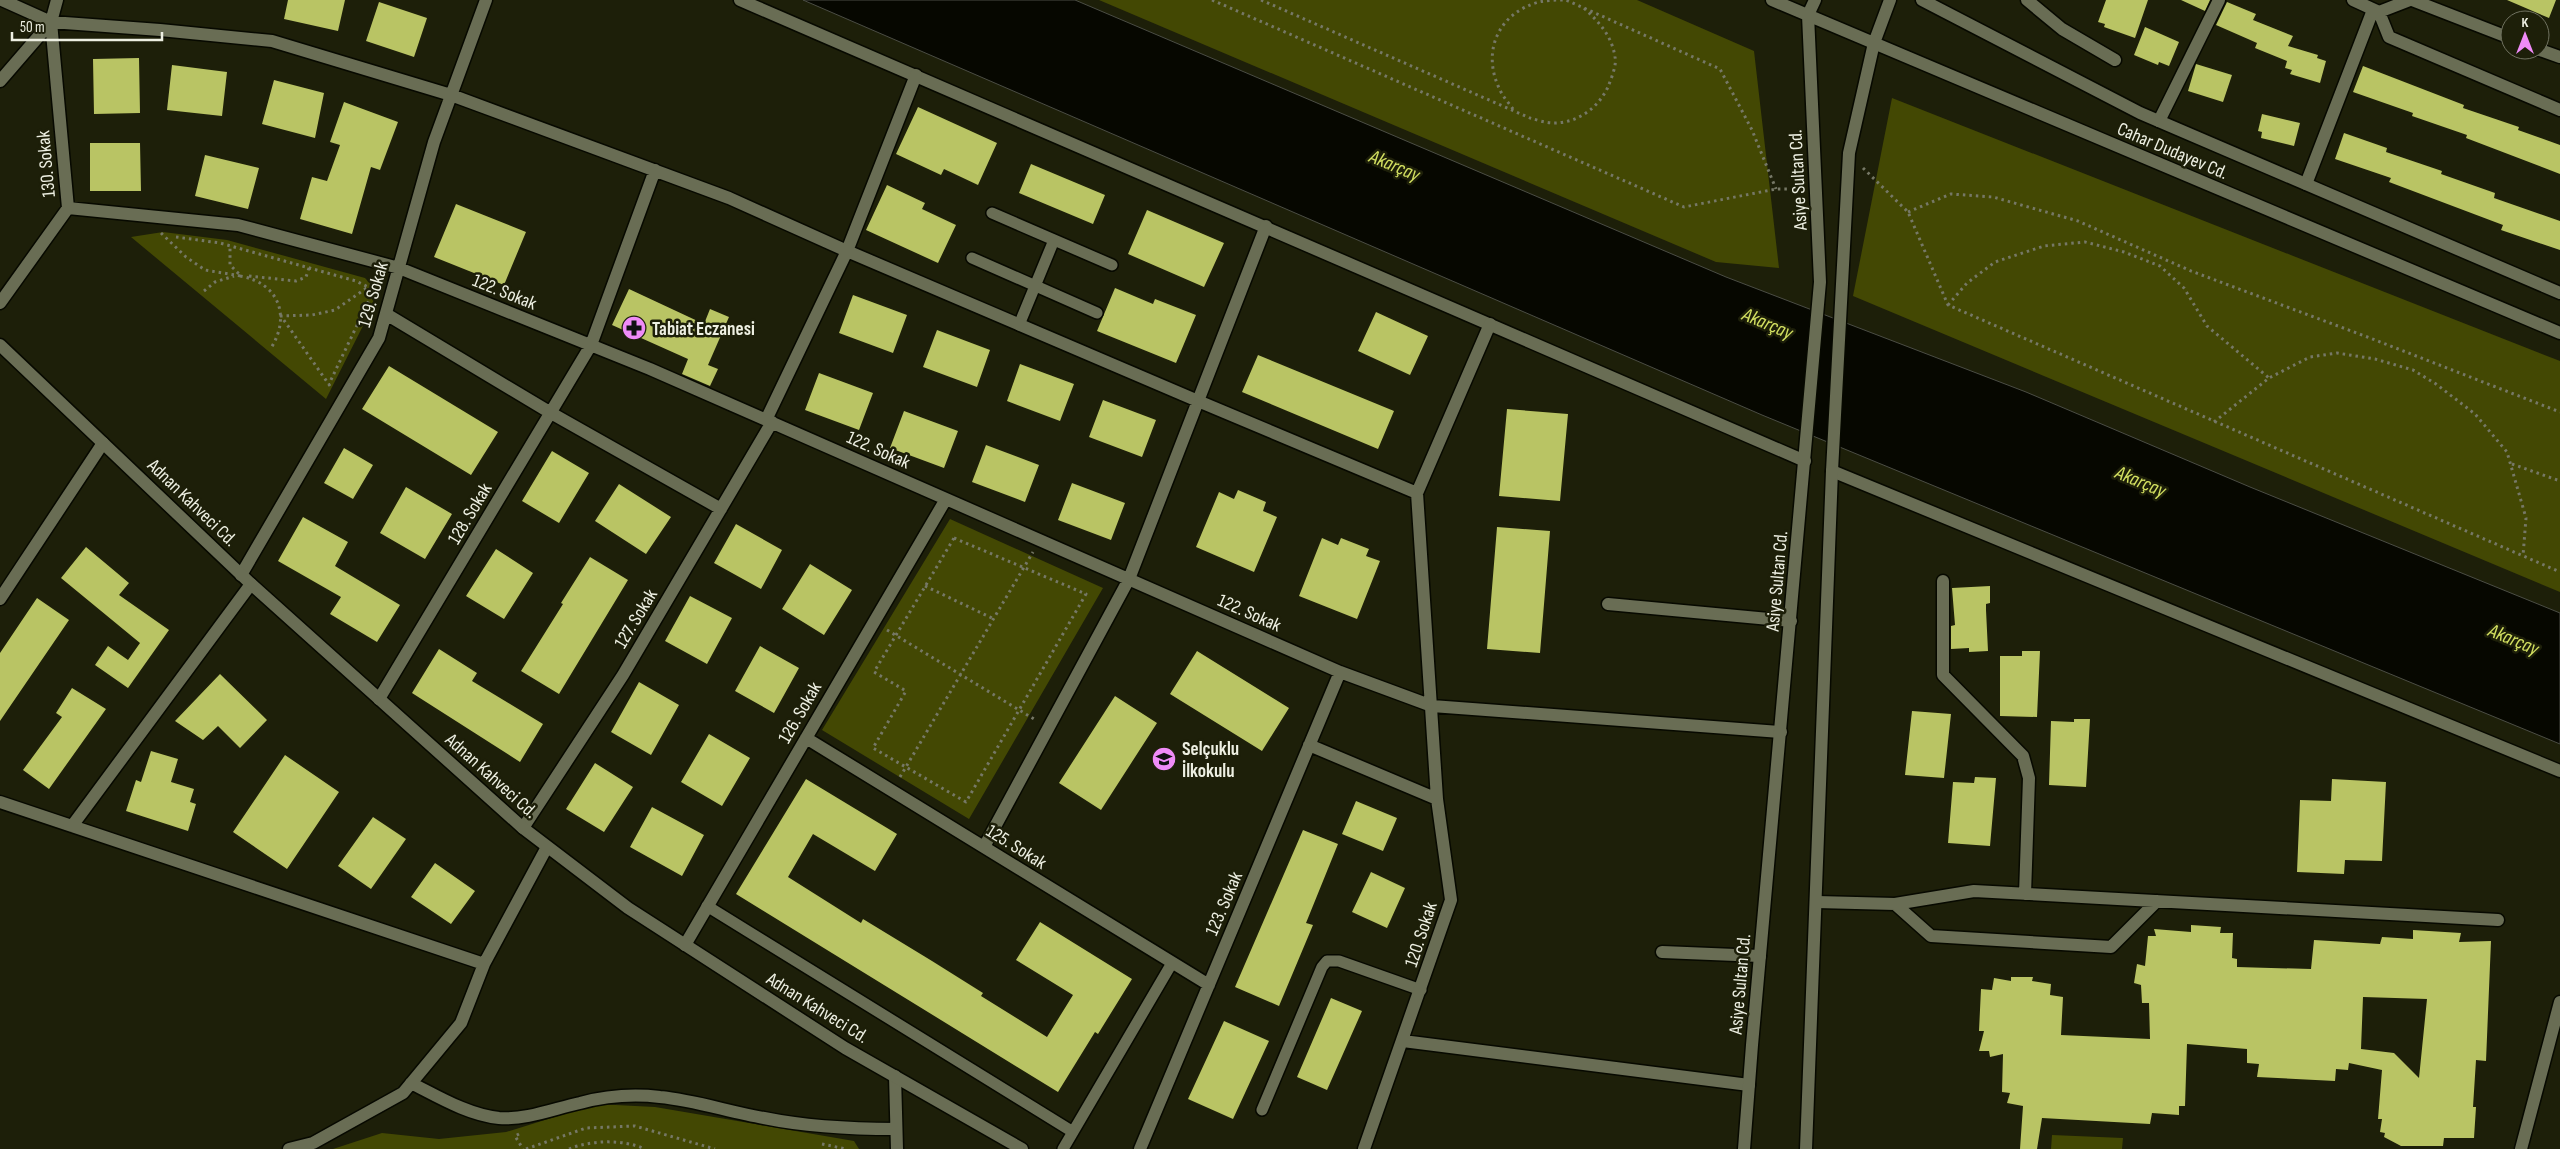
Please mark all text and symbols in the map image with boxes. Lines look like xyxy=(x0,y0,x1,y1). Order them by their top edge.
scale bar xyxy=(12,10,162,42)
north arrow xyxy=(2500,10,2550,60)
text: K xyxy=(2522,14,2529,31)
text: 50 m xyxy=(20,18,45,37)
street label: Cahar Dudayev Cd. xyxy=(2114,118,2231,185)
street label: 130. Sokak xyxy=(32,129,61,198)
street label: Asiye Sultan Cd. xyxy=(1784,129,1813,232)
water label: Akarçay xyxy=(1365,144,1425,188)
street label: 129. Sokak xyxy=(353,258,394,330)
street label: 122. Sokak xyxy=(469,269,540,316)
water label: Akarçay xyxy=(1738,302,1798,346)
pharmacy icon: Tabiat Eczanesi xyxy=(621,315,647,341)
place label: Tabiat Eczanesi xyxy=(652,318,755,341)
street label: 122. Sokak xyxy=(843,426,914,475)
street label: Adnan Kahveci Cd. xyxy=(142,454,242,552)
water label: Akarçay xyxy=(2111,460,2171,504)
street label: 128. Sokak xyxy=(443,478,498,549)
street label: Asiye Sultan Cd. xyxy=(1762,530,1793,633)
street label: 127. Sokak xyxy=(610,584,663,653)
street label: 122. Sokak xyxy=(1214,589,1285,638)
water label: Akarçay xyxy=(2484,618,2544,662)
street label: 126. Sokak xyxy=(774,677,827,748)
street label: Adnan Kahveci Cd. xyxy=(440,728,542,823)
place label: Selçuklu İlkokulu xyxy=(1182,738,1239,783)
school or university icon: Selçuklu İlkokulu xyxy=(1151,746,1177,772)
street label: 125. Sokak xyxy=(982,820,1051,875)
street label: 123. Sokak xyxy=(1201,868,1248,939)
street label: 120. Sokak xyxy=(1400,898,1443,970)
street label: Asiye Sultan Cd. xyxy=(1725,933,1756,1036)
street label: Adnan Kahveci Cd. xyxy=(761,967,872,1049)

